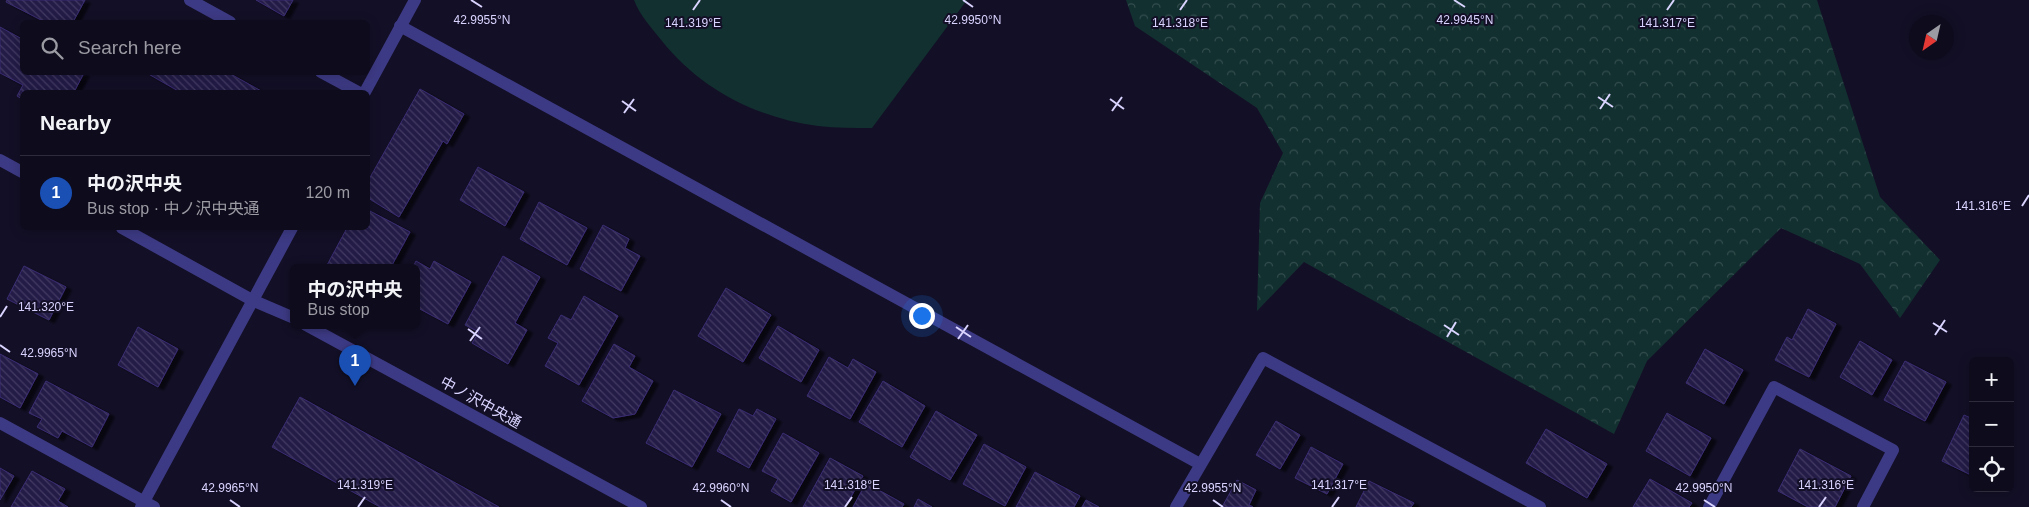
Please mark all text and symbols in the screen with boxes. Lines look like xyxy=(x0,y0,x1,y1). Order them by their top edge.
text: 42.9955°N xyxy=(454,13,510,27)
text: 42.9950°N xyxy=(945,13,1001,27)
text: 42.9945°N xyxy=(1437,13,1493,27)
north arrow xyxy=(1909,15,1954,60)
text: 141.319°E xyxy=(665,16,721,30)
text: 141.318°E xyxy=(1152,16,1208,30)
text: 141.317°E xyxy=(1639,16,1695,30)
search box xyxy=(20,20,370,75)
icon: search xyxy=(38,34,66,62)
text: Search here xyxy=(78,37,182,58)
text: Nearby xyxy=(40,111,111,134)
text: 中の沢中央 xyxy=(87,173,182,194)
text: 1 xyxy=(52,184,60,201)
text: 120 m xyxy=(306,184,350,201)
text: 141.316°E xyxy=(1955,199,2011,213)
text: Bus stop · 中ノ沢中央通 xyxy=(87,200,259,217)
popup xyxy=(290,264,420,329)
text: 中の沢中央 xyxy=(307,279,403,300)
text: 141.320°E xyxy=(18,300,74,314)
text: Bus stop xyxy=(307,301,370,318)
your location xyxy=(909,303,935,329)
pin: 1 xyxy=(339,345,371,386)
text: 42.9965°N xyxy=(21,346,77,360)
map controls xyxy=(1969,357,2014,492)
button: + xyxy=(1969,357,2014,402)
street label: 中ノ沢中央通 xyxy=(438,373,524,431)
button: − xyxy=(1969,402,2014,447)
button: locate xyxy=(1969,447,2014,492)
text: 141.319°E xyxy=(337,478,393,492)
text: 141.318°E xyxy=(824,478,880,492)
text: 141.317°E xyxy=(1311,478,1367,492)
text: 141.316°E xyxy=(1798,478,1854,492)
text: 42.9965°N xyxy=(202,481,258,495)
text: 42.9960°N xyxy=(693,481,749,495)
text: 42.9955°N xyxy=(1185,481,1241,495)
text: 42.9950°N xyxy=(1676,481,1732,495)

